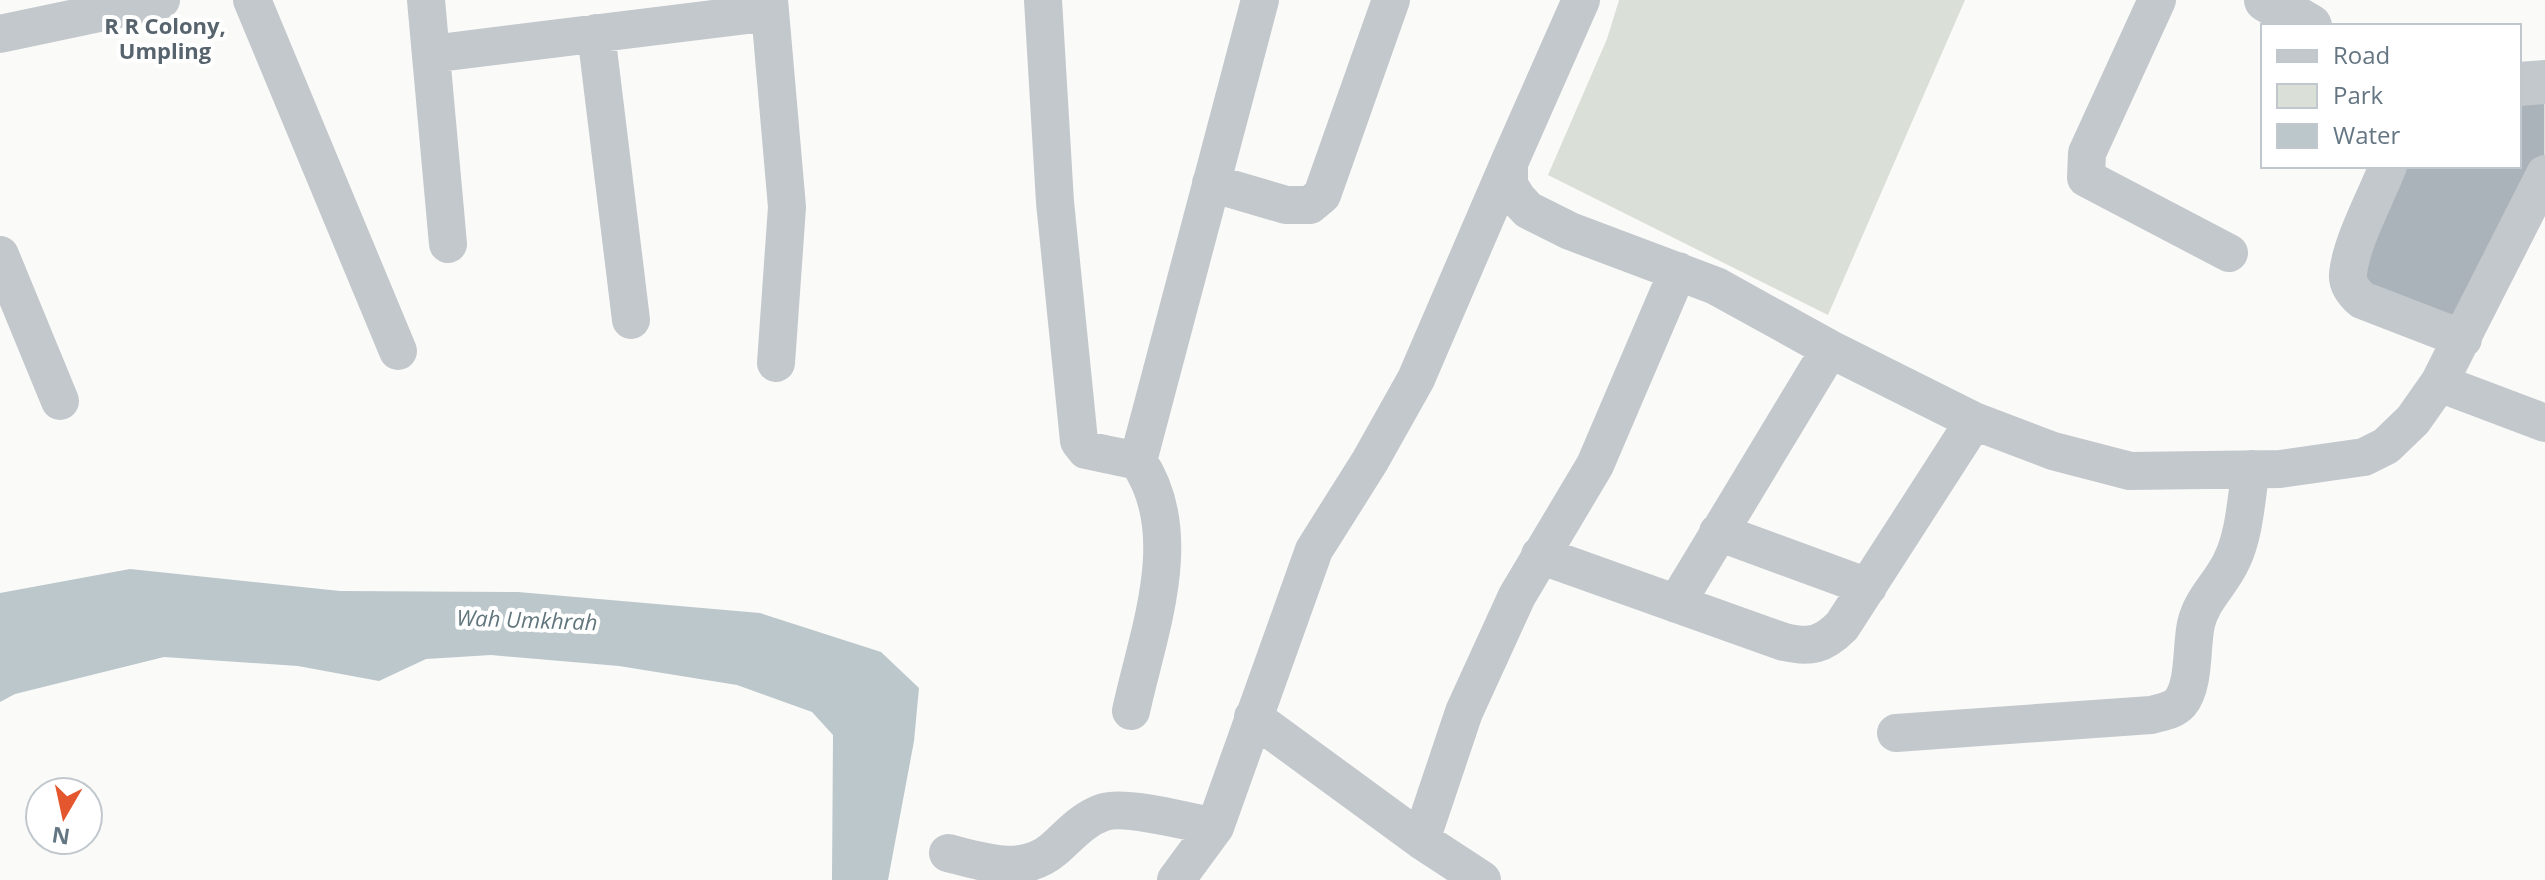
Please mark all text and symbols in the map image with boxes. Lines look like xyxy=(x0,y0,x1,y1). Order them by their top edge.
district label: R R Colony, Umpling xyxy=(104,10,226,65)
legend xyxy=(2261,24,2521,168)
text: Road xyxy=(2333,38,2390,71)
text: Park xyxy=(2333,78,2384,111)
text: Water xyxy=(2333,118,2401,151)
water label: Wah Umkhrah xyxy=(456,602,598,636)
north arrow xyxy=(24,776,104,856)
text: N xyxy=(50,821,72,853)

